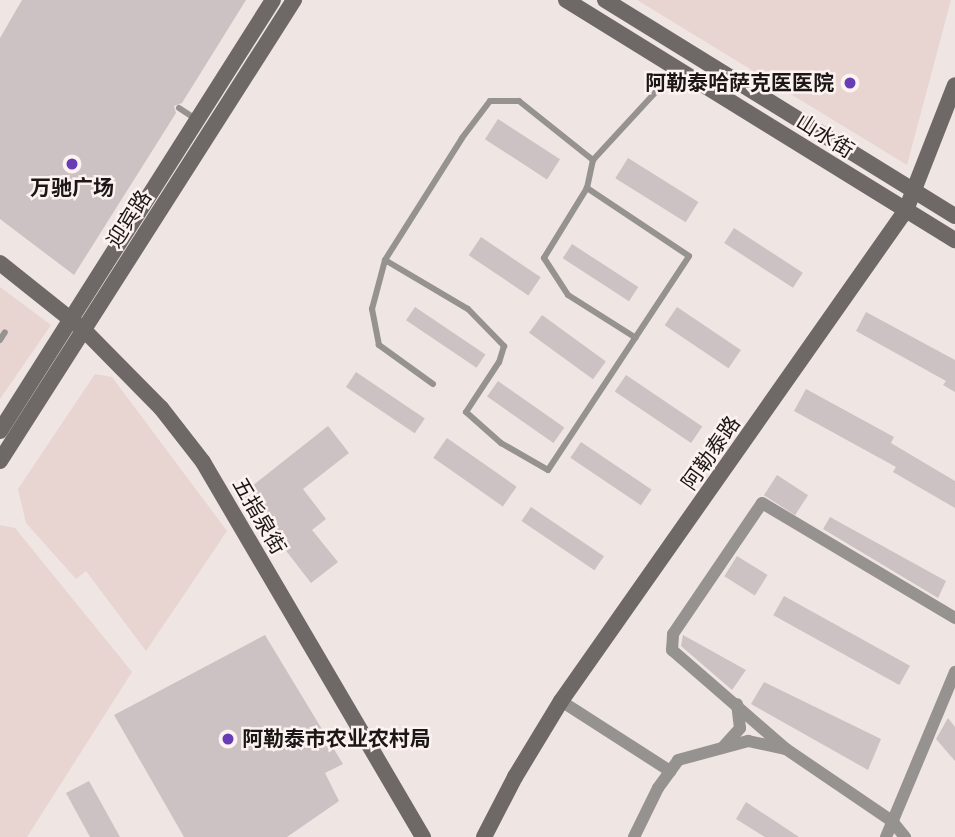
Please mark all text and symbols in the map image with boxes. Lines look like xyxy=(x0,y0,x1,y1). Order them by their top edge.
place label: 阿勒泰哈萨克医医院 xyxy=(645,70,834,96)
marker: 阿勒泰哈萨克医医院 xyxy=(840,73,860,93)
street label: 山水街 xyxy=(792,109,858,163)
marker: 万驰广场 xyxy=(64,156,80,172)
place label: 万驰广场 xyxy=(30,175,114,201)
street label: 迎宾路 xyxy=(101,186,157,252)
street label: 阿勒泰路 xyxy=(677,411,745,495)
street label: 五指泉街 xyxy=(227,473,291,559)
place label: 阿勒泰市农业农村局 xyxy=(242,726,431,752)
marker: 阿勒泰市农业农村局 xyxy=(220,731,236,747)

